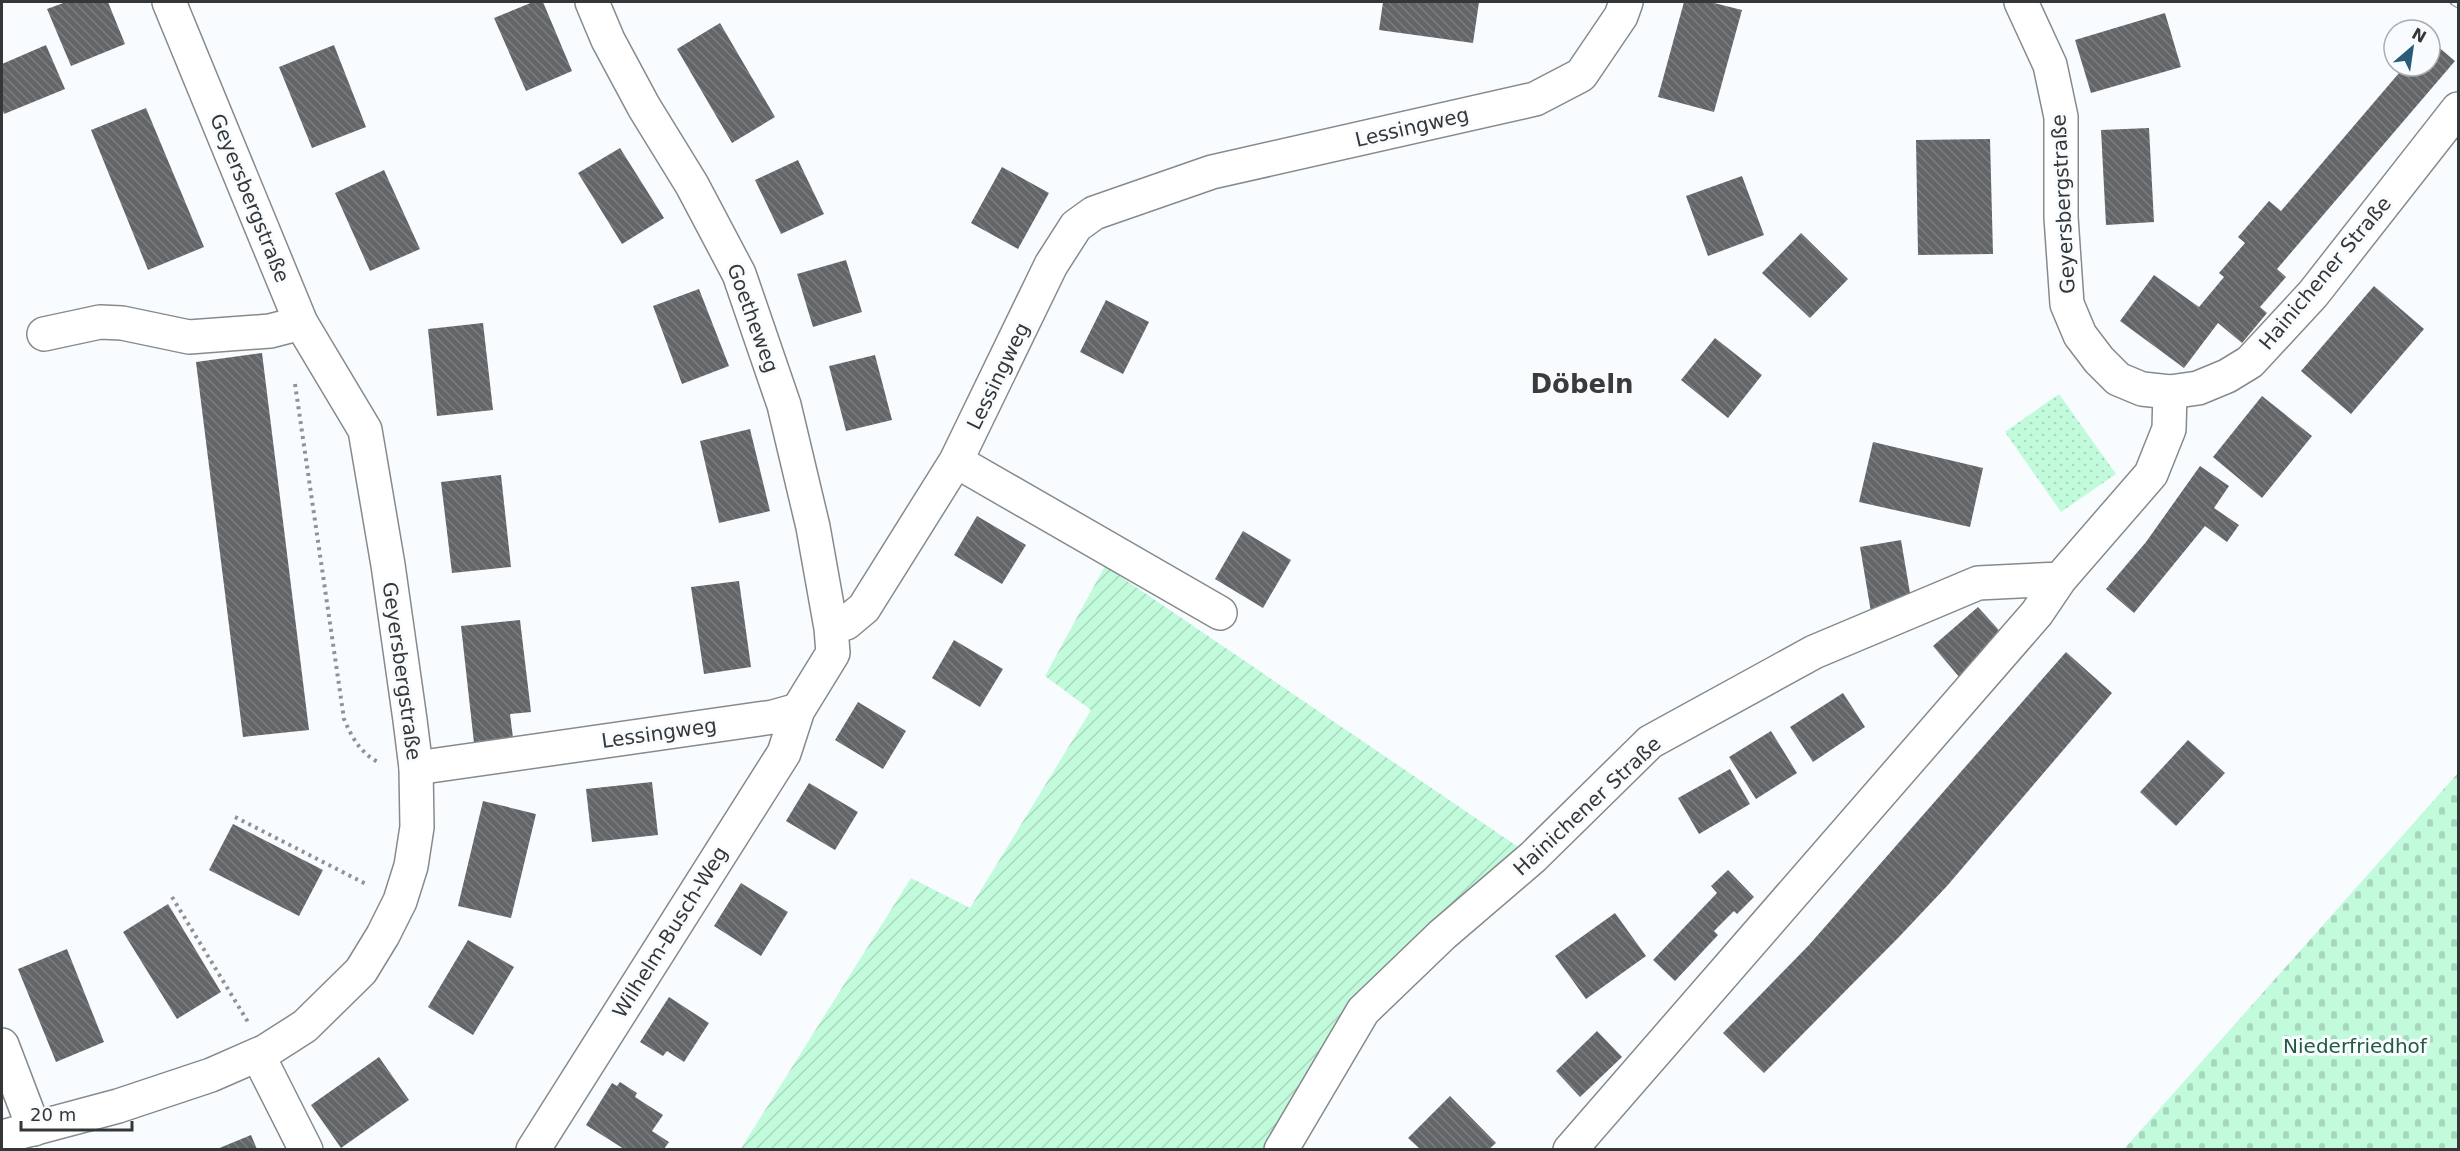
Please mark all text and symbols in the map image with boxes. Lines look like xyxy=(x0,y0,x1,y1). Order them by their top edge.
north arrow xyxy=(2382,18,2442,78)
text: N xyxy=(2409,24,2429,47)
street label: Lessingweg xyxy=(1353,102,1471,152)
street label: Geyersbergstraße xyxy=(205,110,295,286)
street label: Geyersbergstraße xyxy=(2046,114,2080,294)
street label: Hainichener Straße xyxy=(2254,192,2396,354)
street label: Goetheweg xyxy=(722,260,784,376)
street label: Lessingweg xyxy=(962,319,1034,433)
district label: Döbeln xyxy=(1530,369,1634,399)
street label: Geyersbergstraße xyxy=(378,580,426,762)
street label: Lessingweg xyxy=(600,713,718,753)
street label: Hainichener Straße xyxy=(1508,732,1666,880)
street label: Wilhelm-Busch-Weg xyxy=(607,842,733,1022)
park label: Niederfriedhof xyxy=(2283,1034,2428,1058)
scale bar xyxy=(21,1094,132,1132)
text: 20 m xyxy=(30,1104,76,1125)

